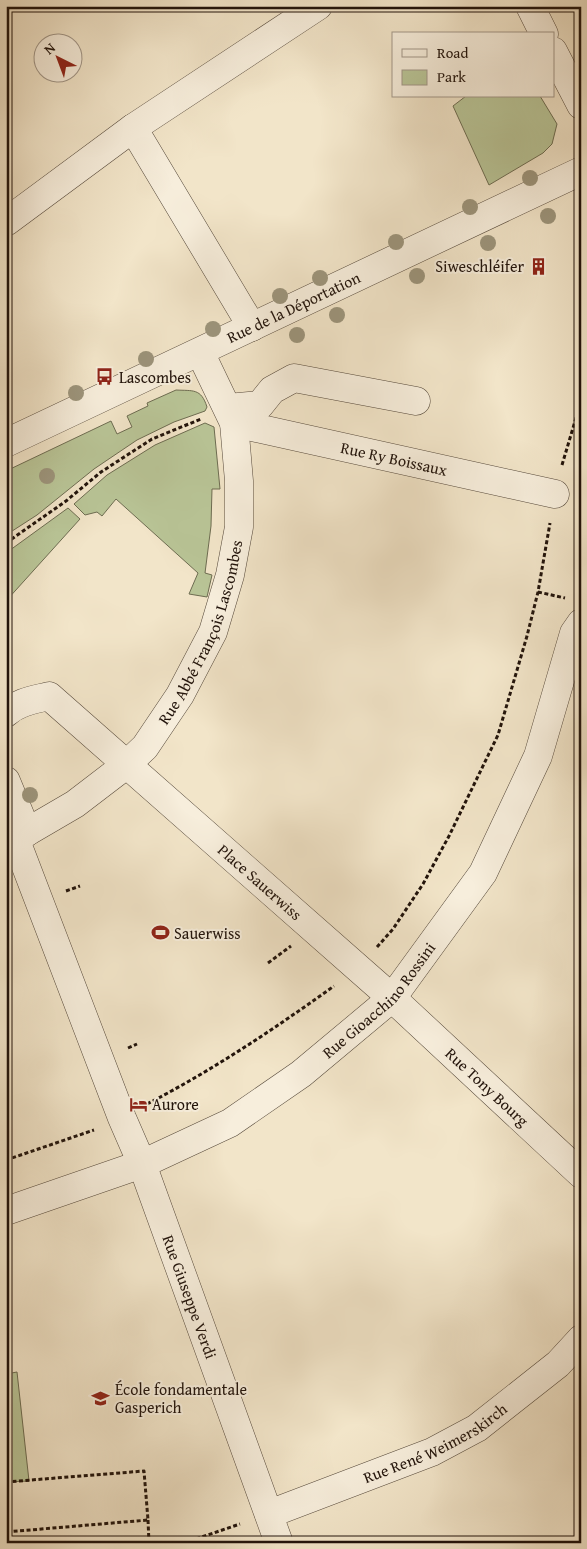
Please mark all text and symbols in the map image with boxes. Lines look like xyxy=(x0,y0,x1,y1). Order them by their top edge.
north arrow xyxy=(32,32,82,82)
legend xyxy=(392,32,554,98)
text: N xyxy=(39,37,60,59)
text: Road xyxy=(437,42,468,63)
text: Park xyxy=(437,66,466,87)
place label: Siweschléifer xyxy=(435,254,524,278)
building icon: Siweschléifer xyxy=(528,256,548,276)
street label: Rue de la Déportation xyxy=(223,265,364,349)
place label: Lascombes xyxy=(119,365,191,389)
bus stop icon: Lascombes xyxy=(95,367,115,387)
street label: Rue Ry Boissaux xyxy=(339,435,451,482)
street label: Rue Abbé François Lascombes xyxy=(152,538,248,729)
street label: Place Sauerwiss xyxy=(213,838,308,926)
place label: Sauerwiss xyxy=(174,921,241,945)
sports icon: Sauerwiss xyxy=(150,923,170,943)
street label: Rue Gioacchino Rossini xyxy=(317,937,441,1064)
street label: Rue Tony Bourg xyxy=(440,1042,534,1132)
place label: Aurore xyxy=(152,1092,199,1116)
hotel icon: Aurore xyxy=(128,1094,148,1114)
street label: Rue Giuseppe Verdi xyxy=(157,1231,224,1362)
place label: École fondamentale Gasperich xyxy=(115,1377,247,1419)
school or university icon: École fondamentale Gasperich xyxy=(91,1388,111,1408)
street label: Rue René Weimerskirch xyxy=(360,1397,512,1489)

